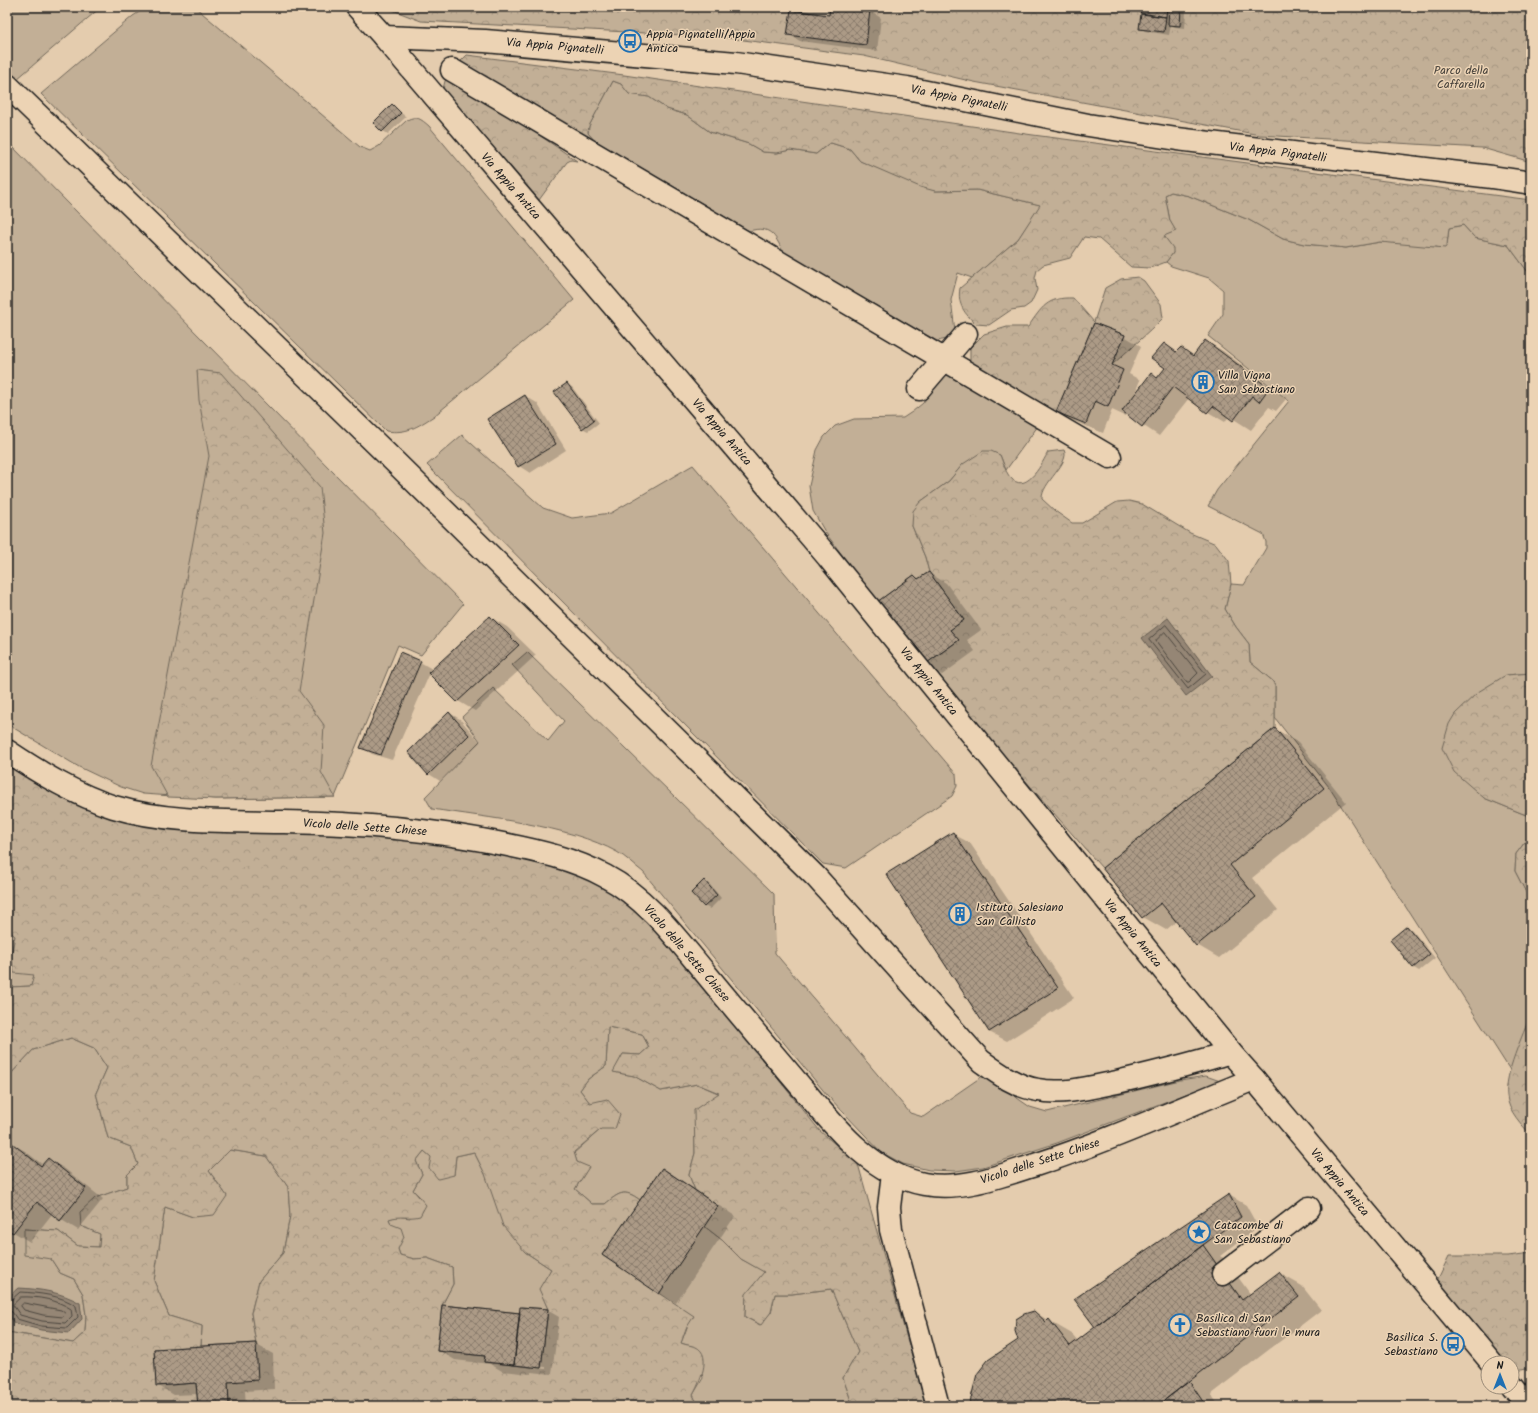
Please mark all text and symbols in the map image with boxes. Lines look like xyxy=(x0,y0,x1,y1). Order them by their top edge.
place label: Appia Pignatelli/Appia Antica xyxy=(646,25,756,58)
bus stop icon: Appia Pignatelli/Appia Antica xyxy=(617,28,643,54)
street label: Via Appia Pignatelli xyxy=(506,33,606,60)
park label: Parco della Caffarella xyxy=(1434,61,1489,94)
street label: Via Appia Pignatelli xyxy=(909,80,1010,117)
street label: Via Appia Pignatelli xyxy=(1228,137,1329,168)
street label: Via Appia Antica xyxy=(476,148,546,225)
place label: Villa Vigna San Sebastiano xyxy=(1218,366,1295,399)
building icon: Villa Vigna San Sebastiano xyxy=(1190,369,1216,395)
street label: Via Appia Antica xyxy=(687,394,757,471)
street label: Via Appia Antica xyxy=(895,643,963,720)
street label: Vicolo delle Sette Chiese xyxy=(302,814,428,841)
street label: Via Appia Antica xyxy=(1099,895,1167,972)
place label: Istituto Salesiano San Callisto xyxy=(976,898,1063,931)
street label: Vicolo delle Sette Chiese xyxy=(639,900,735,1007)
building icon: Istituto Salesiano San Callisto xyxy=(947,901,973,927)
street label: Vicolo delle Sette Chiese xyxy=(978,1133,1103,1190)
street label: Via Appia Antica xyxy=(1305,1144,1374,1221)
place label: Catacombe di San Sebastiano xyxy=(1214,1216,1291,1249)
place icon: Catacombe di San Sebastiano xyxy=(1186,1219,1212,1245)
place label: Basilica di San Sebastiano fuori le mura xyxy=(1196,1309,1320,1342)
church icon: Basilica di San Sebastiano fuori le mura xyxy=(1167,1312,1193,1338)
place label: Basilica S. Sebastiano xyxy=(1384,1328,1438,1361)
bus stop icon: Basilica S. Sebastiano xyxy=(1440,1331,1466,1357)
north arrow xyxy=(1480,1355,1520,1395)
text: N xyxy=(1497,1357,1504,1375)

